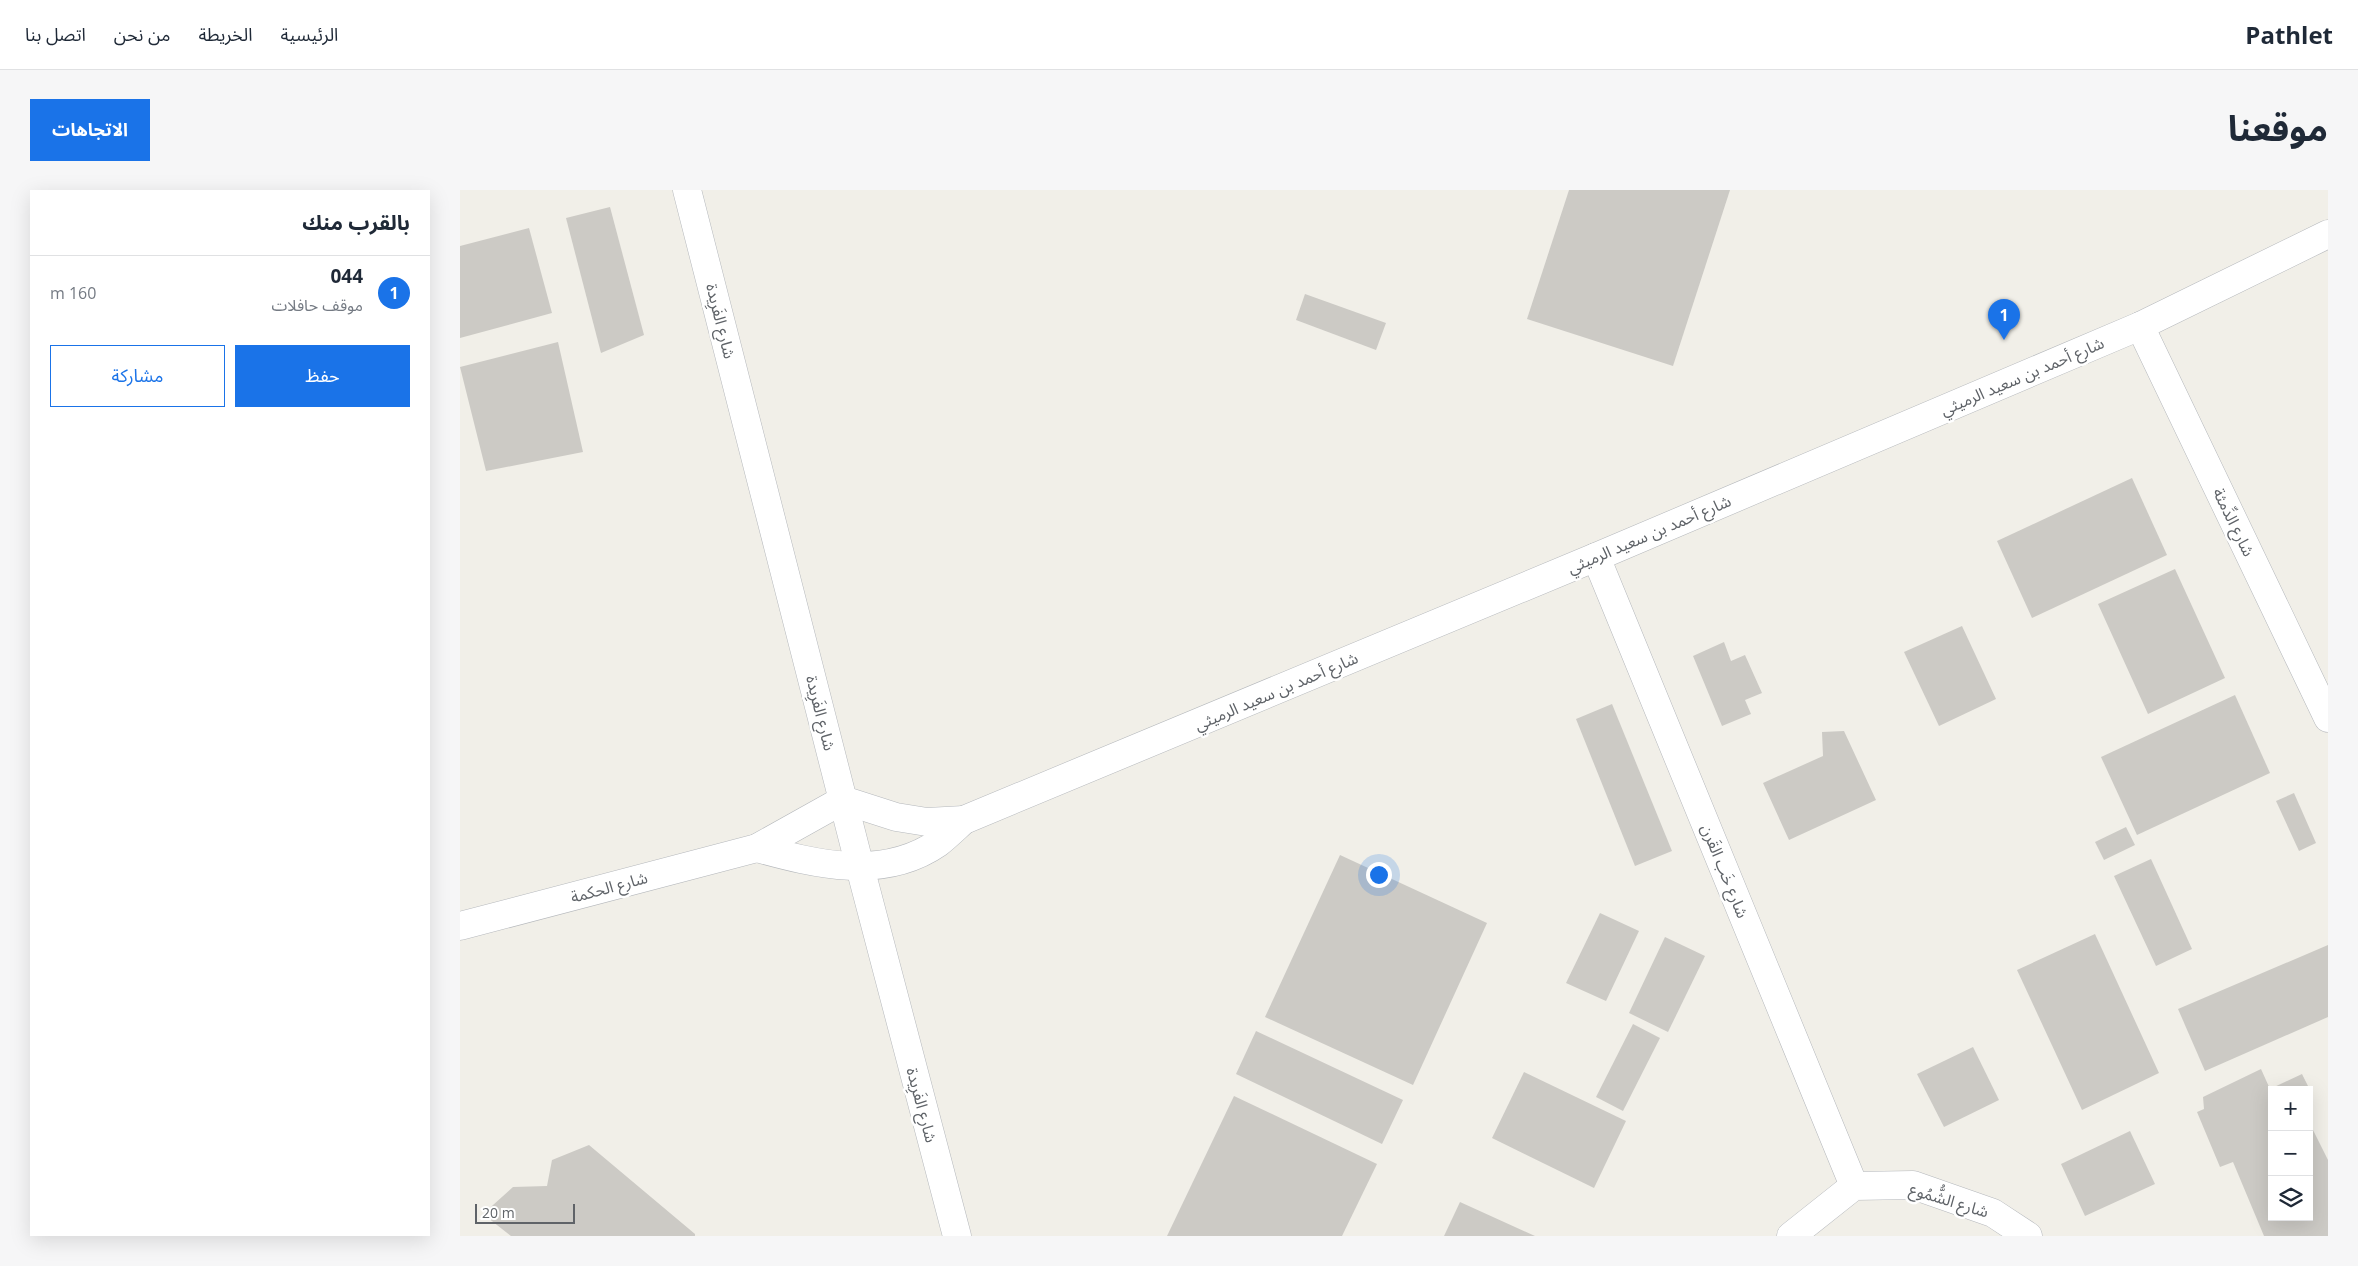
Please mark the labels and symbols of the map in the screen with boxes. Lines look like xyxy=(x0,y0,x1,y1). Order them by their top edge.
street label: شارع الفَرِيدة xyxy=(699,281,741,361)
pin: 1 xyxy=(1988,299,2020,340)
street label: شارع أحمد بن سعيد الرميثي xyxy=(1937,332,2108,422)
street label: شارع الدِّمثة xyxy=(2206,484,2260,561)
street label: شارع أحمد بن سعيد الرميثي xyxy=(1564,490,1735,580)
street label: شارع أحمد بن سعيد الرميثي xyxy=(1191,647,1362,737)
street label: شارع الفَرِيدة xyxy=(799,673,841,753)
street label: شارع خَب القَرن xyxy=(1694,821,1754,922)
your location xyxy=(1366,862,1392,888)
street label: شارع الحكمة xyxy=(568,866,650,910)
street label: شارع الفَرِيدة xyxy=(899,1065,943,1145)
street label: شارع الشُّمُوع xyxy=(1906,1175,1992,1224)
scale bar xyxy=(475,1201,575,1224)

